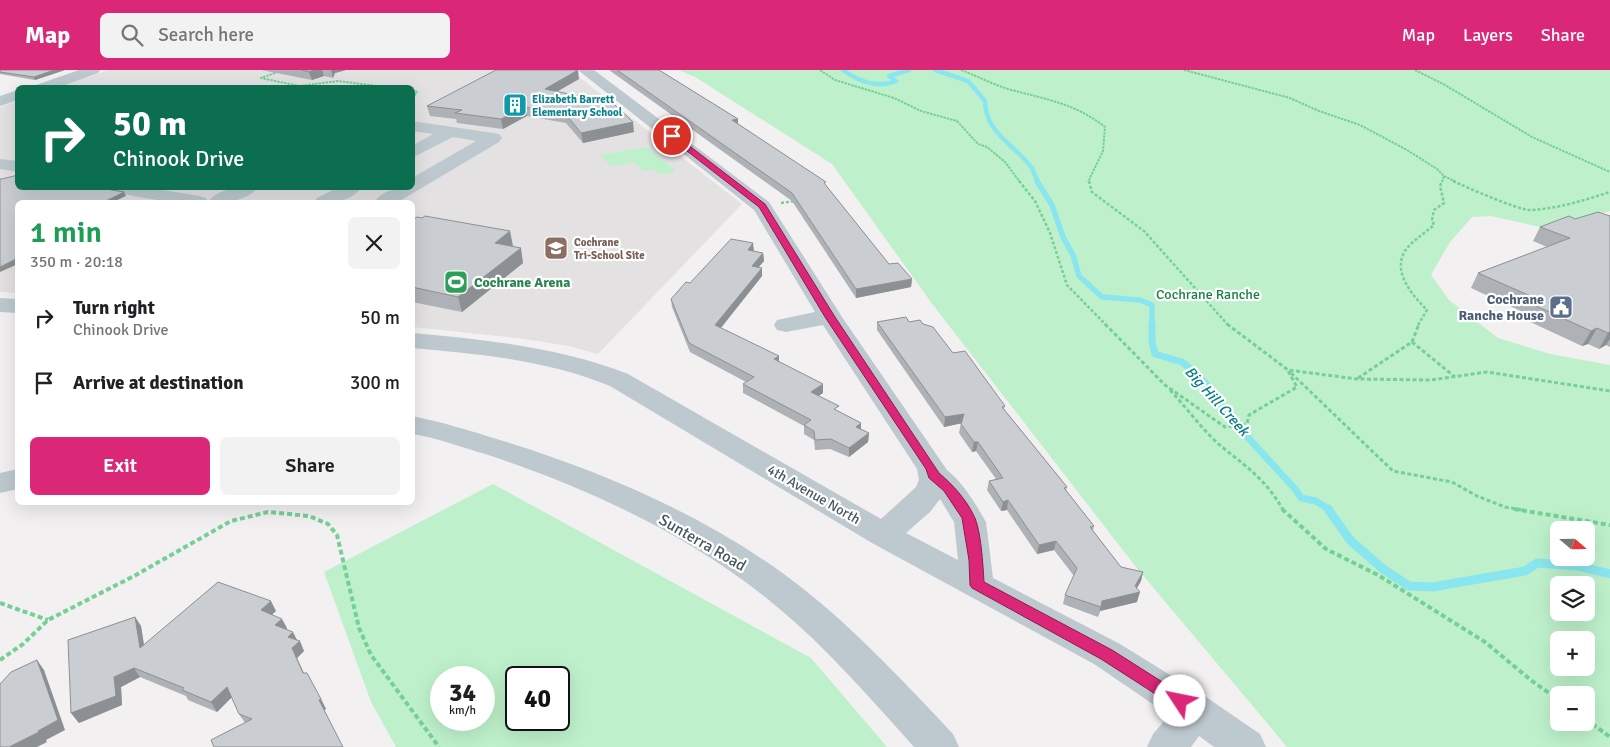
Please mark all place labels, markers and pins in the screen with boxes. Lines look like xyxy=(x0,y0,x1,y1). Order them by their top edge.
building icon: Elizabeth Barrett Elementary School xyxy=(502,92,528,118)
place label: Elizabeth Barrett Elementary School xyxy=(532,93,623,119)
pin xyxy=(651,115,693,157)
school or university icon: Cochrane Tri-School Site xyxy=(543,235,569,261)
place label: Cochrane Tri-School Site xyxy=(574,236,645,262)
sports icon: Cochrane Arena xyxy=(443,269,469,295)
place label: Cochrane Arena xyxy=(474,274,570,291)
place label: Cochrane Ranche House xyxy=(1459,291,1544,324)
public building icon: Cochrane Ranche House xyxy=(1548,294,1574,320)

